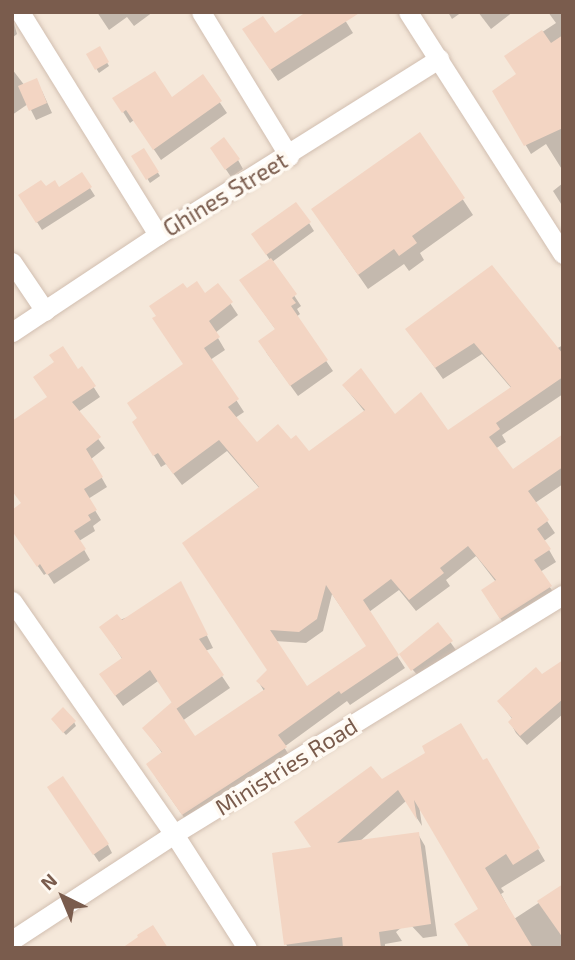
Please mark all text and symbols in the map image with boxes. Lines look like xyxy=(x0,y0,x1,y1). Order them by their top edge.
street label: Ghines Street xyxy=(158,146,292,242)
street label: Ministries Road xyxy=(210,711,362,821)
north arrow xyxy=(28,862,98,932)
text: N xyxy=(35,868,61,894)

